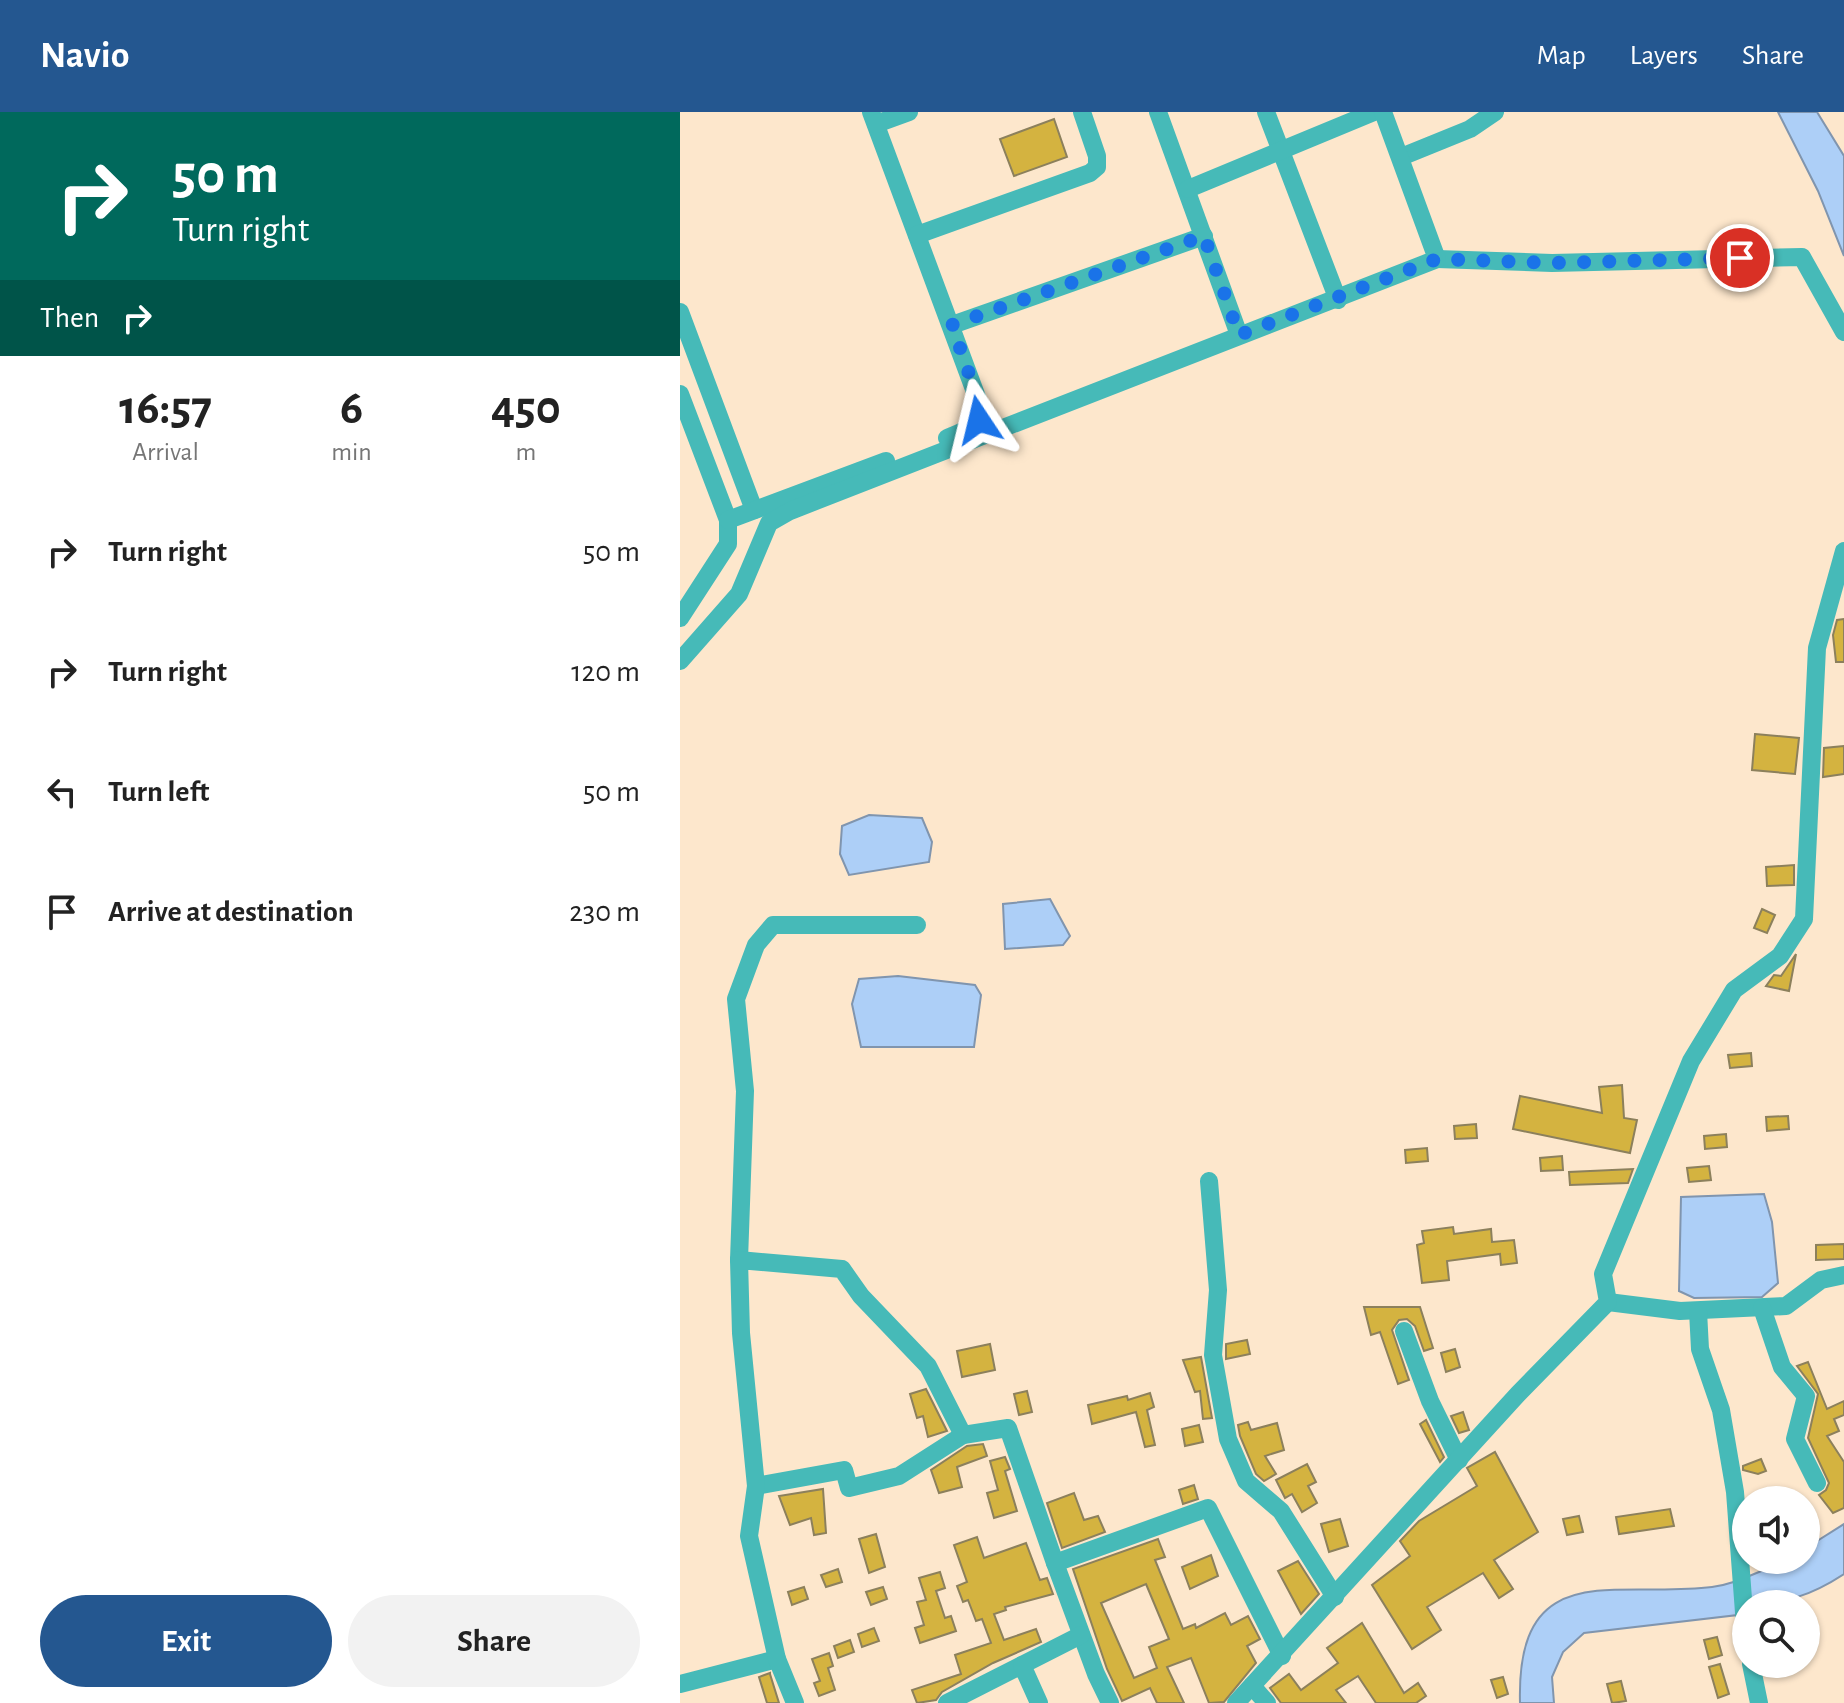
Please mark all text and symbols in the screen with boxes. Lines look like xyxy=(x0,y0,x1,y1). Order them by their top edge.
text: Navio xyxy=(40,37,129,75)
text: Map xyxy=(1537,42,1586,70)
text: Layers xyxy=(1630,42,1698,70)
text: Share xyxy=(1742,42,1804,70)
icon: right xyxy=(40,144,144,248)
text: 50 m xyxy=(172,147,279,203)
text: Turn right xyxy=(172,212,309,248)
pin xyxy=(1706,224,1774,292)
icon: arrive xyxy=(1718,236,1762,280)
icon: right xyxy=(115,296,159,340)
text: Then xyxy=(40,303,99,333)
position arrow xyxy=(937,378,1021,462)
text: 16:57 xyxy=(119,385,212,433)
text: 6 xyxy=(340,385,363,433)
text: 450 xyxy=(491,385,561,433)
text: Arrival xyxy=(132,439,199,465)
text: min xyxy=(331,439,372,465)
text: m xyxy=(515,439,536,465)
icon: right xyxy=(40,530,84,574)
text: Turn right xyxy=(108,537,227,567)
text: 50 m xyxy=(583,537,640,567)
icon: right xyxy=(40,650,84,694)
text: Turn right xyxy=(108,657,227,687)
text: 120 m xyxy=(571,657,640,687)
icon: left xyxy=(40,770,84,814)
text: Turn left xyxy=(108,777,209,807)
text: 50 m xyxy=(583,777,640,807)
icon: arrive xyxy=(40,890,84,934)
text: Arrive at destination xyxy=(108,897,354,927)
text: 230 m xyxy=(569,897,640,927)
map controls xyxy=(1732,1486,1820,1678)
button: sound xyxy=(1732,1486,1820,1574)
button: search xyxy=(1732,1590,1820,1678)
button: Exit xyxy=(40,1595,332,1687)
button: Share xyxy=(348,1595,640,1687)

